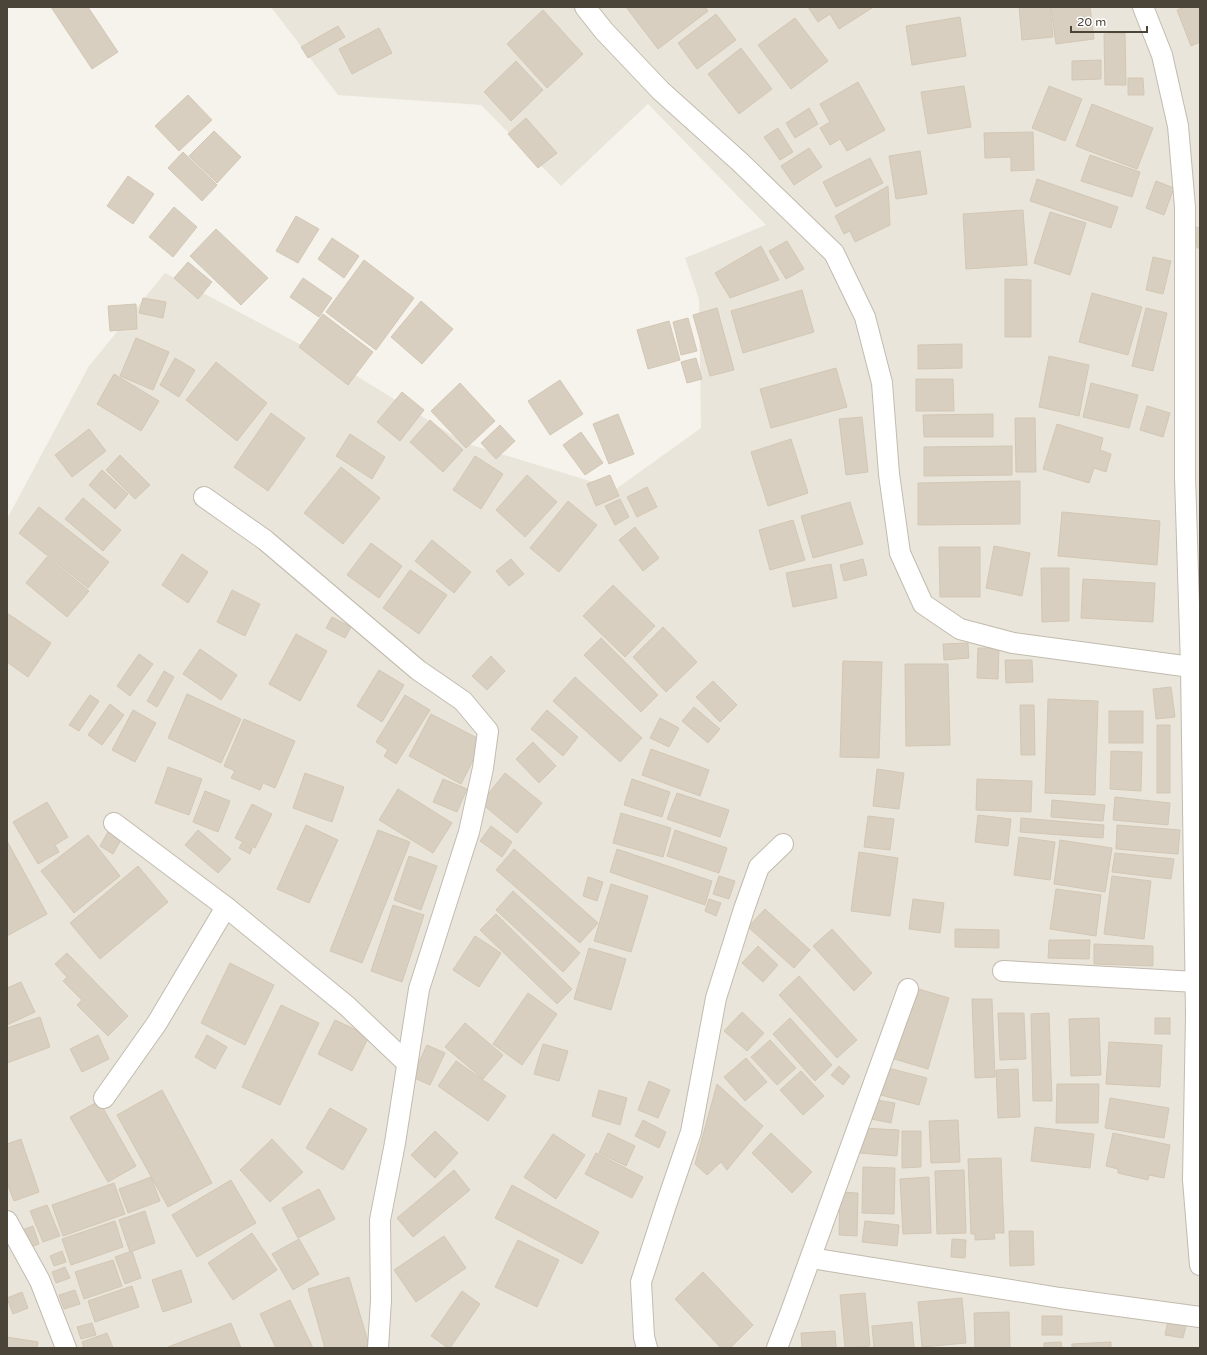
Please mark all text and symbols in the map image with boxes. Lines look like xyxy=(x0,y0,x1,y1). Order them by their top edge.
scale bar xyxy=(1071,8,1147,34)
text: 20 m xyxy=(1077,15,1106,29)

